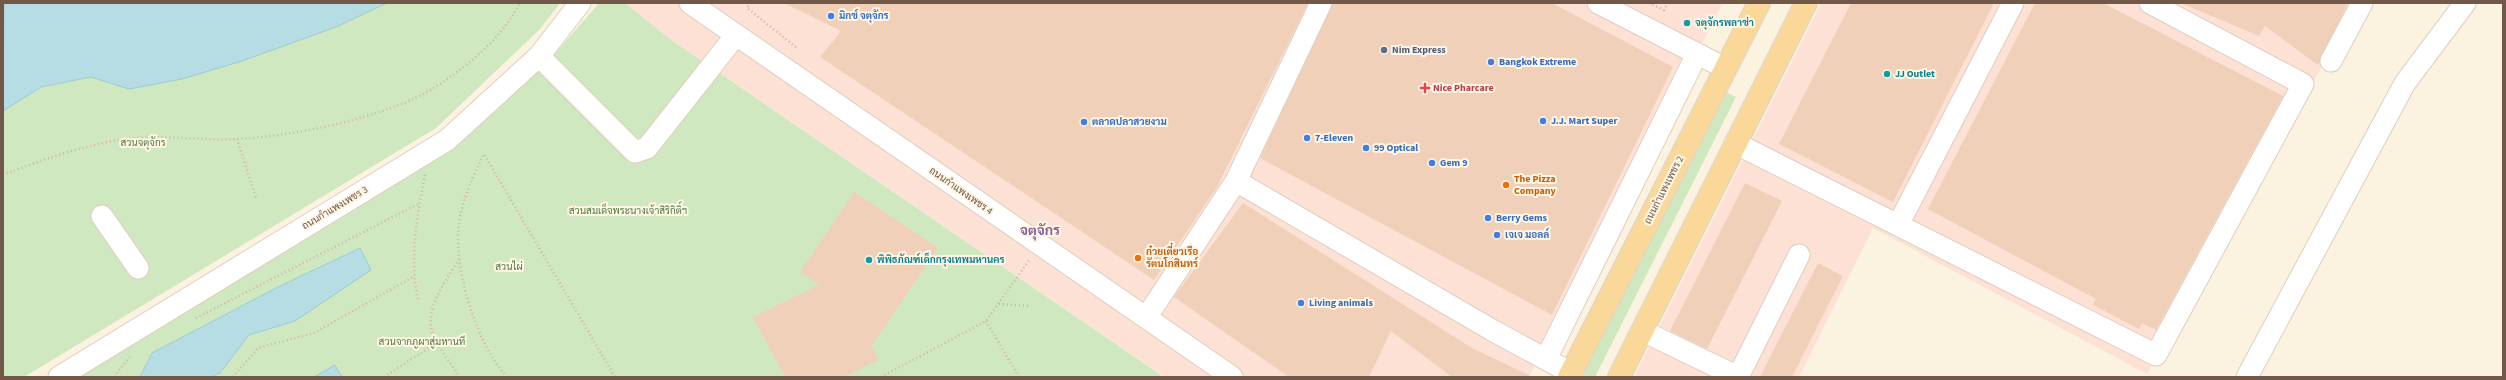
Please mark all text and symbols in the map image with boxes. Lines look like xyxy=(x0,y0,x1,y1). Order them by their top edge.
place label: มิกซ์ จตุจักร xyxy=(839,8,889,23)
marker: มิกซ์ จตุจักร xyxy=(826,11,836,21)
place label: จตุจักรพลาซ่า xyxy=(1695,16,1754,30)
marker: จตุจักรพลาซ่า xyxy=(1682,18,1692,28)
place label: Nim Express xyxy=(1392,43,1446,57)
marker: Nim Express xyxy=(1379,45,1389,55)
place label: Bangkok Extreme xyxy=(1499,55,1576,69)
marker: Bangkok Extreme xyxy=(1486,57,1496,67)
place label: JJ Outlet xyxy=(1895,67,1935,81)
marker: JJ Outlet xyxy=(1882,69,1892,79)
place label: Nice Pharcare xyxy=(1433,81,1494,95)
marker: Nice Pharcare xyxy=(1420,83,1430,93)
place label: J.J. Mart Super xyxy=(1551,114,1617,128)
place label: ตลาดปลาสวยงาม xyxy=(1092,115,1167,129)
marker: J.J. Mart Super xyxy=(1538,116,1548,126)
marker: ตลาดปลาสวยงาม xyxy=(1079,117,1089,127)
place label: 7-Eleven xyxy=(1315,131,1353,145)
marker: 7-Eleven xyxy=(1302,133,1312,143)
park label: สวนจตุจักร xyxy=(120,136,166,150)
place label: 99 Optical xyxy=(1374,141,1418,155)
marker: 99 Optical xyxy=(1361,143,1371,153)
street label: ถนนกำแพงเพชร 2 xyxy=(1641,153,1687,227)
place label: Gem 9 xyxy=(1440,156,1467,170)
marker: Gem 9 xyxy=(1427,158,1437,168)
street label: ถนนกำแพงเพชร 4 xyxy=(926,164,996,218)
place label: The Pizza Company xyxy=(1514,172,1557,198)
marker: The Pizza Company xyxy=(1501,180,1511,190)
street label: ถนนกำแพงเพชร 3 xyxy=(299,183,371,233)
park label: สวนสมเด็จพระนางเจ้าสิริกิติ์ฯ xyxy=(569,201,687,218)
place label: Berry Gems xyxy=(1496,211,1548,225)
marker: Berry Gems xyxy=(1483,213,1493,223)
district label: จตุจักร xyxy=(1020,221,1060,241)
place label: เจเจ มอลล์ xyxy=(1505,227,1550,242)
marker: เจเจ มอลล์ xyxy=(1492,230,1502,240)
place label: ก๋วยเตี๋ยวเรือ รัตนโกสินทร์ xyxy=(1146,242,1199,271)
place label: พิพิธภัณฑ์เด็กกรุงเทพมหานคร xyxy=(877,252,1005,267)
marker: ก๋วยเตี๋ยวเรือ รัตนโกสินทร์ xyxy=(1133,253,1143,263)
marker: พิพิธภัณฑ์เด็กกรุงเทพมหานคร xyxy=(864,255,874,265)
park label: สวนไผ่ xyxy=(495,260,523,274)
place label: Living animals xyxy=(1309,296,1373,310)
marker: Living animals xyxy=(1296,298,1306,308)
park label: สวนจากภูผาสู่มหานที xyxy=(379,335,465,349)

